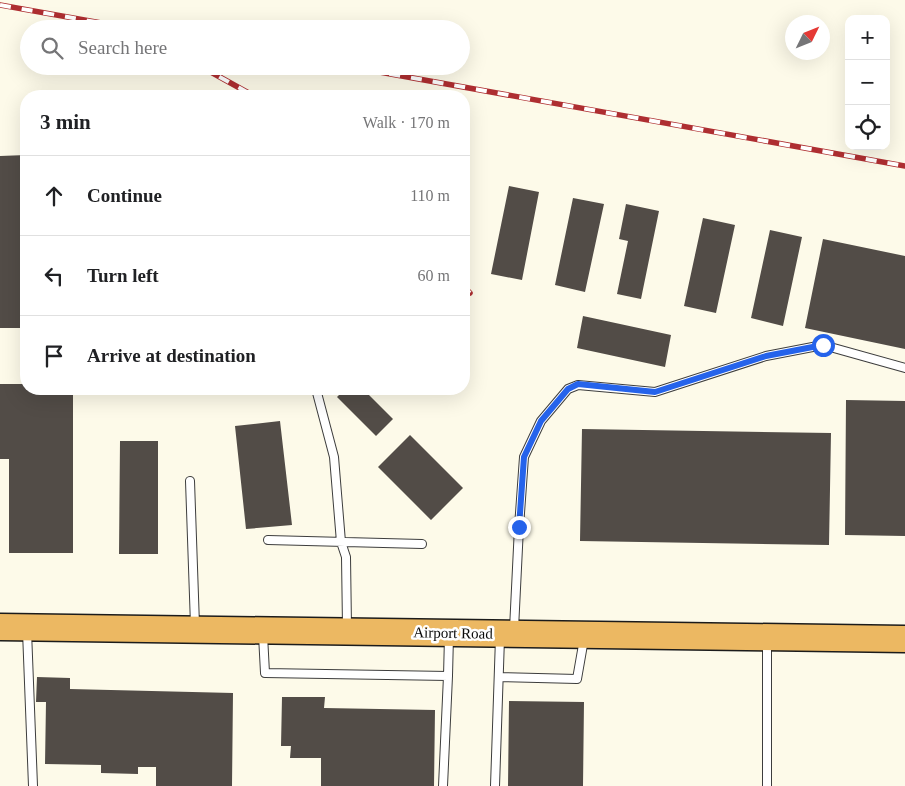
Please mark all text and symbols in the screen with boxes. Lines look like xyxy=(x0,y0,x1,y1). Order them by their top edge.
north arrow xyxy=(785,15,830,60)
map controls xyxy=(845,15,890,150)
button: + xyxy=(845,15,890,60)
search box xyxy=(20,20,470,75)
icon: search xyxy=(38,34,66,62)
text: Search here xyxy=(78,37,167,58)
button: − xyxy=(845,60,890,105)
button: locate xyxy=(845,105,890,150)
text: 3 min xyxy=(40,110,91,134)
text: Walk · 170 m xyxy=(363,114,450,131)
icon: ahead xyxy=(40,182,68,210)
text: Continue xyxy=(87,185,162,206)
text: 110 m xyxy=(410,187,450,204)
icon: left xyxy=(40,262,68,290)
text: Turn left xyxy=(87,265,159,286)
text: 60 m xyxy=(418,267,450,284)
route start xyxy=(812,334,835,357)
icon: arrive xyxy=(40,342,68,370)
text: Arrive at destination xyxy=(87,345,256,366)
route end xyxy=(508,516,531,539)
street label: Airport Road xyxy=(413,624,493,642)

